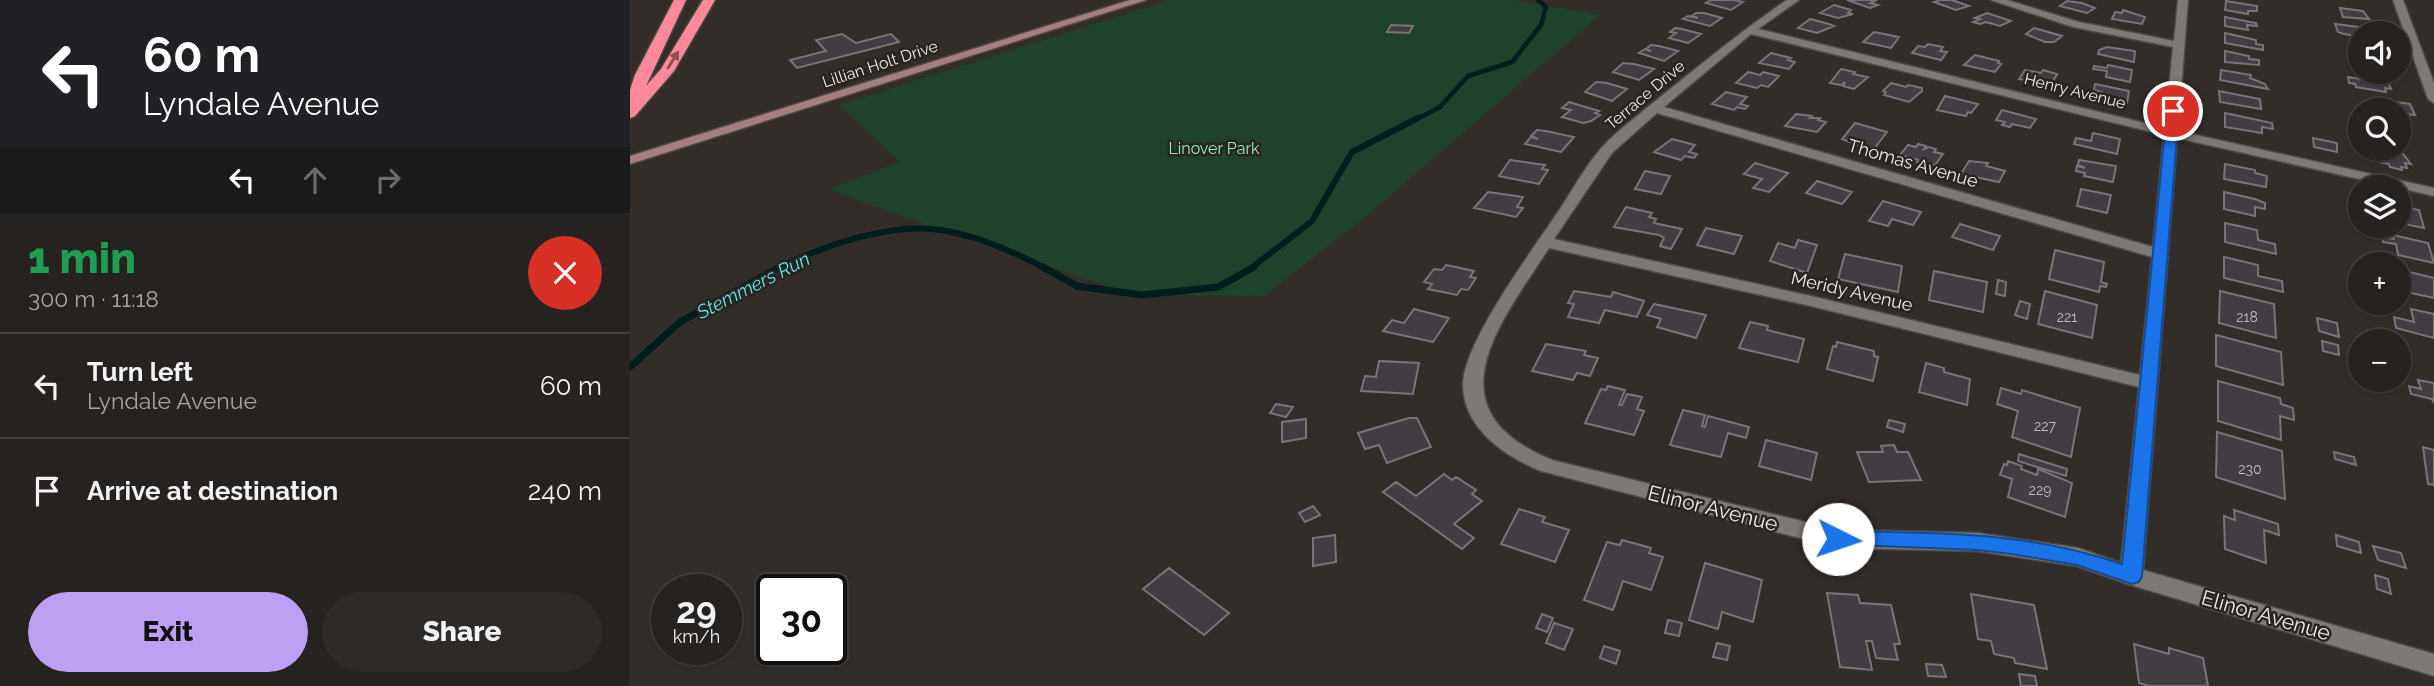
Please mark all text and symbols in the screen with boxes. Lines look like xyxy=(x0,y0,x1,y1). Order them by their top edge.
map controls xyxy=(2348,21,2411,392)
button: sound xyxy=(2348,21,2411,84)
text: 60 m xyxy=(143,26,260,83)
icon: left xyxy=(28,28,119,119)
street label: Lillian Holt Drive xyxy=(820,36,940,92)
one-way arrow xyxy=(667,51,680,70)
street label: Terrace Drive xyxy=(1601,56,1689,134)
street label: Henry Avenue xyxy=(2022,69,2128,113)
pin xyxy=(2143,81,2203,141)
text: Lyndale Avenue xyxy=(143,85,379,122)
icon: arrive xyxy=(2154,92,2192,130)
button: search xyxy=(2348,98,2411,161)
street label: Thomas Avenue xyxy=(1845,134,1981,192)
park label: Linover Park xyxy=(1168,139,1260,158)
icon: left xyxy=(223,161,261,199)
icon: ahead xyxy=(296,161,334,199)
icon: right xyxy=(369,161,407,199)
button: layers xyxy=(2348,175,2411,238)
text: 1 min xyxy=(28,234,136,283)
button: close xyxy=(528,236,602,310)
water label: Stemmers Run xyxy=(692,247,813,323)
button: + xyxy=(2348,252,2411,315)
street label: Meridy Avenue xyxy=(1789,267,1915,315)
text: 300 m · 11:18 xyxy=(28,285,159,312)
house number: 221 xyxy=(2057,309,2077,325)
house number: 218 xyxy=(2236,309,2258,325)
button: − xyxy=(2348,329,2411,392)
text: Turn left xyxy=(87,357,193,387)
icon: left xyxy=(28,367,66,405)
text: 60 m xyxy=(540,371,602,401)
text: Lyndale Avenue xyxy=(87,387,257,414)
house number: 227 xyxy=(2034,418,2057,434)
house number: 230 xyxy=(2238,461,2262,477)
icon: arrive xyxy=(28,472,66,510)
text: Arrive at destination xyxy=(87,476,338,506)
text: 240 m xyxy=(528,476,602,506)
street label: Elinor Avenue xyxy=(1645,480,1781,536)
house number: 229 xyxy=(2029,482,2051,498)
position arrow xyxy=(1801,502,1875,576)
speed limit sign: 30 xyxy=(756,574,847,665)
street label: Elinor Avenue xyxy=(2199,585,2333,645)
text: 29 xyxy=(676,590,717,631)
button: Exit xyxy=(28,592,308,672)
button: Share xyxy=(322,592,602,672)
text: km/h xyxy=(673,626,720,647)

